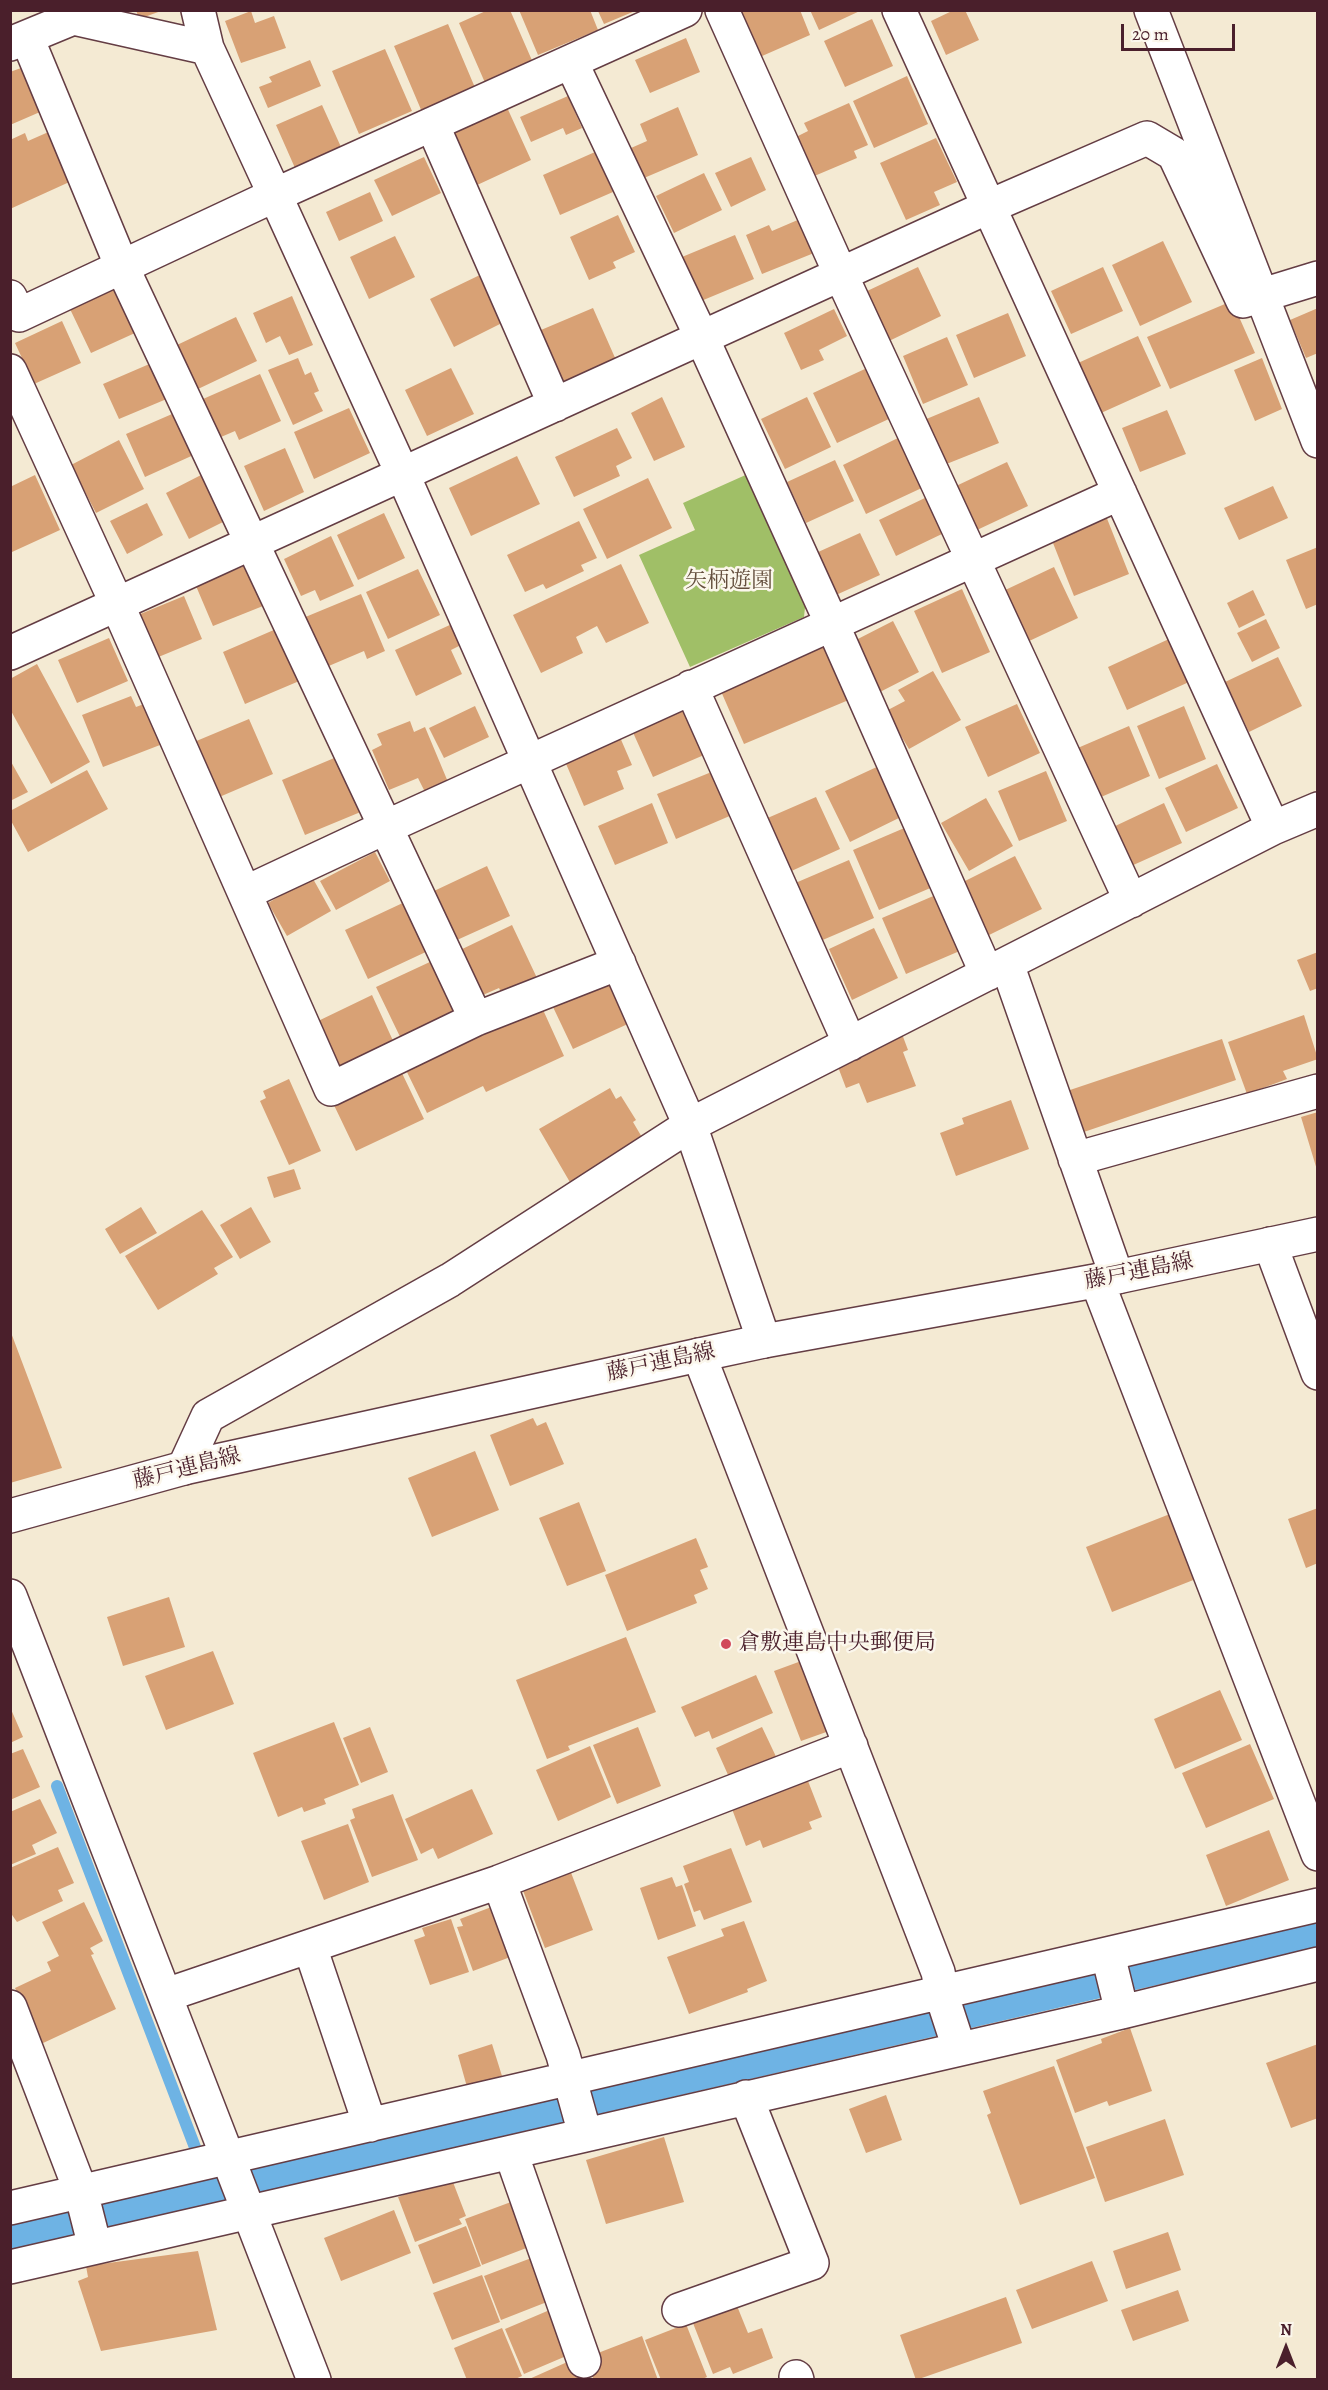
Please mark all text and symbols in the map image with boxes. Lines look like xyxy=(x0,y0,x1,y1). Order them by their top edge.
scale bar xyxy=(1124,12,1238,50)
text: 20 m xyxy=(1132,22,1169,46)
park label: 矢柄遊園 xyxy=(685,569,773,595)
street label: 藤戸連島線 xyxy=(1082,1249,1196,1295)
street label: 藤戸連島線 xyxy=(604,1339,718,1387)
street label: 藤戸連島線 xyxy=(130,1443,244,1495)
place label: 倉敷連島中央郵便局 xyxy=(738,1631,936,1657)
marker: 倉敷連島中央郵便局 xyxy=(719,1637,733,1651)
north arrow xyxy=(1256,2318,1316,2378)
text: N xyxy=(1280,2319,1292,2341)

